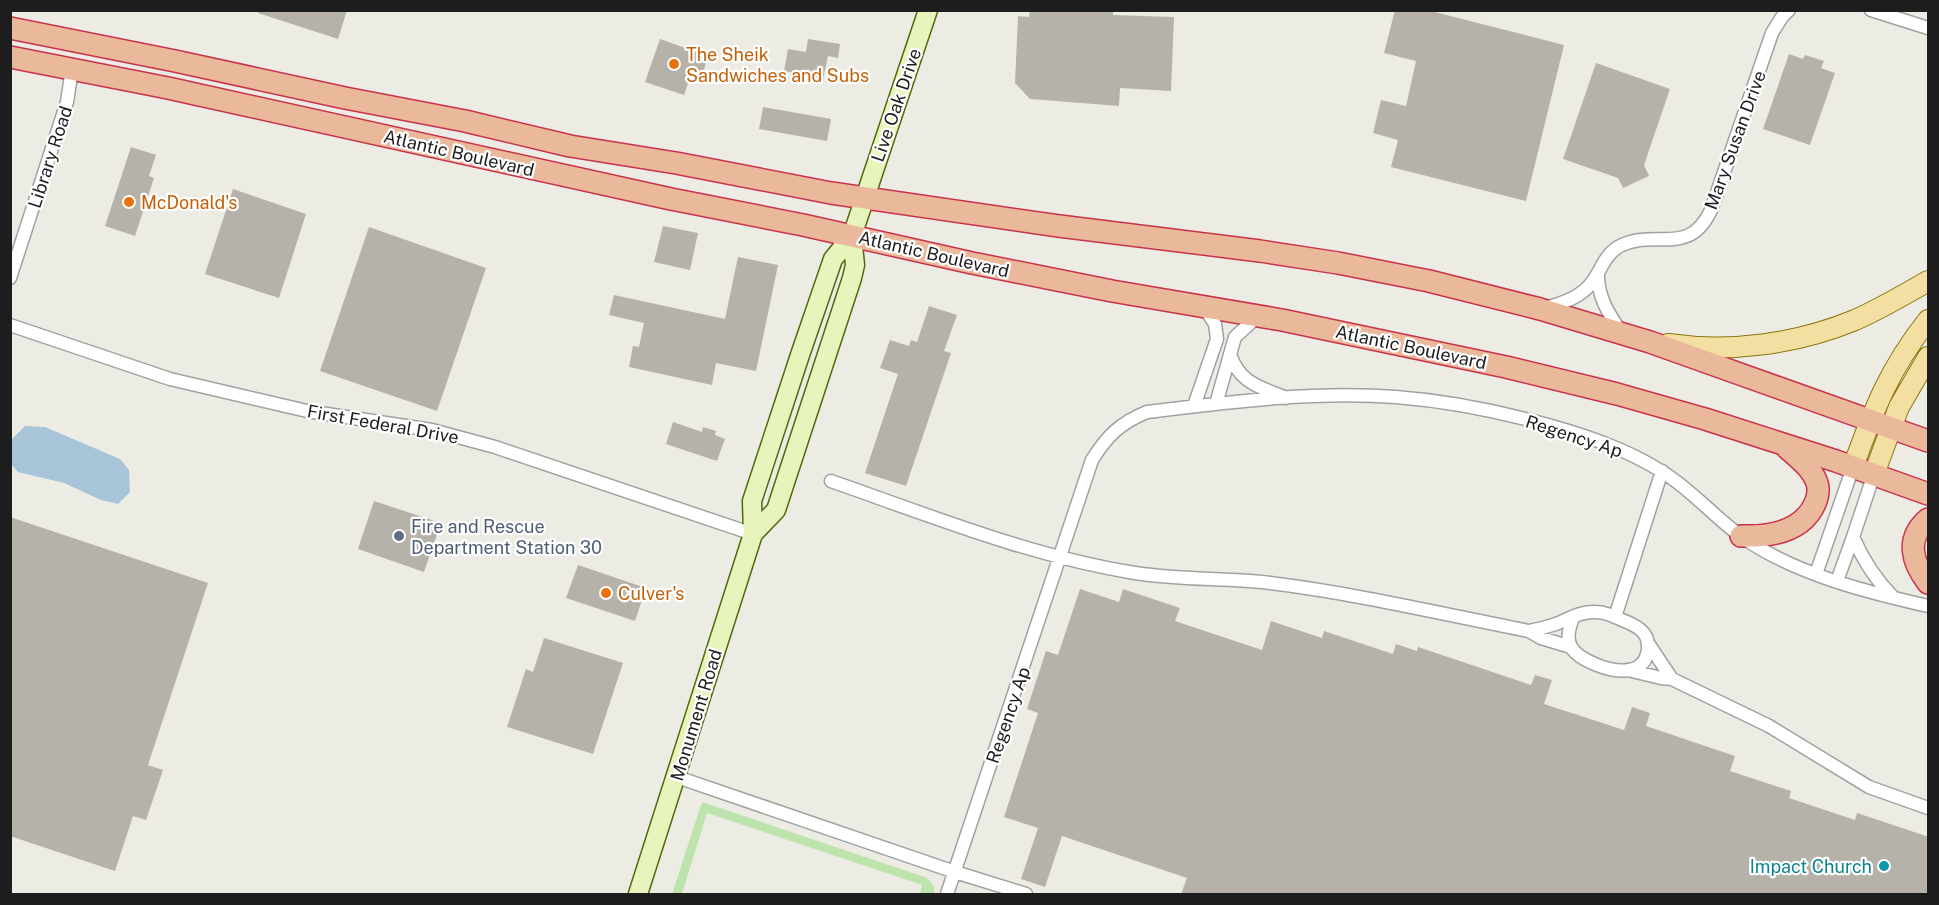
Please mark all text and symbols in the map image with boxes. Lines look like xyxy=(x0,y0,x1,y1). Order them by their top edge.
place label: The Sheik Sandwiches and Subs xyxy=(686,44,869,86)
street label: Live Oak Drive xyxy=(867,45,925,165)
marker: The Sheik Sandwiches and Subs xyxy=(667,57,681,71)
street label: Mary Susan Drive xyxy=(1700,68,1770,212)
street label: Library Road xyxy=(24,103,76,211)
street label: Atlantic Boulevard xyxy=(382,125,536,181)
place label: McDonald's xyxy=(141,192,237,213)
marker: McDonald's xyxy=(122,195,136,209)
street label: Atlantic Boulevard xyxy=(857,226,1011,282)
street label: Atlantic Boulevard xyxy=(1334,321,1488,373)
street label: First Federal Drive xyxy=(306,400,460,448)
street label: Regency Ap xyxy=(1523,410,1625,462)
place label: Fire and Rescue Department Station 30 xyxy=(411,516,602,558)
marker: Fire and Rescue Department Station 30 xyxy=(392,529,406,543)
place label: Culver's xyxy=(618,583,684,604)
marker: Culver's xyxy=(599,586,613,600)
street label: Monument Road xyxy=(666,647,726,783)
street label: Regency Ap xyxy=(982,664,1034,766)
place label: Impact Church xyxy=(1750,856,1872,877)
marker: Impact Church xyxy=(1877,859,1891,873)

